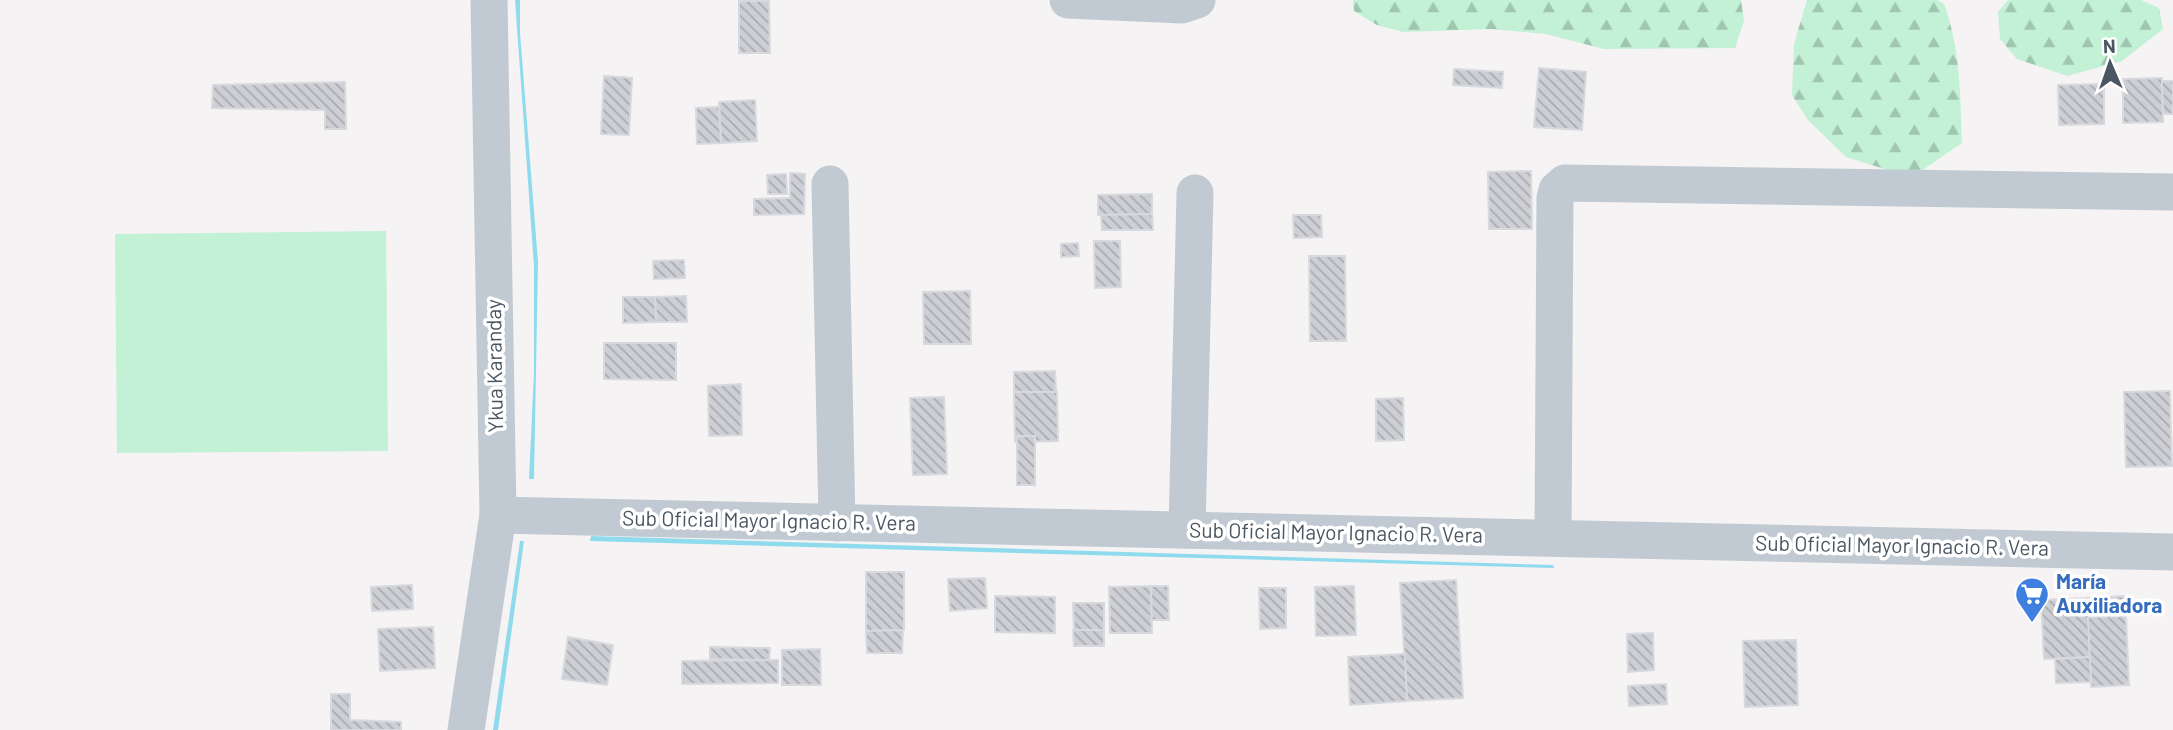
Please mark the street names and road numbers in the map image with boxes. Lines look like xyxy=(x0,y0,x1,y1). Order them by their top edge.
street label: Ykua Karanday xyxy=(480,299,507,433)
street label: Sub Oficial Mayor Ignacio R. Vera xyxy=(622,504,916,535)
street label: Sub Oficial Mayor Ignacio R. Vera xyxy=(1189,516,1483,547)
street label: Sub Oficial Mayor Ignacio R. Vera xyxy=(1755,529,2049,560)

